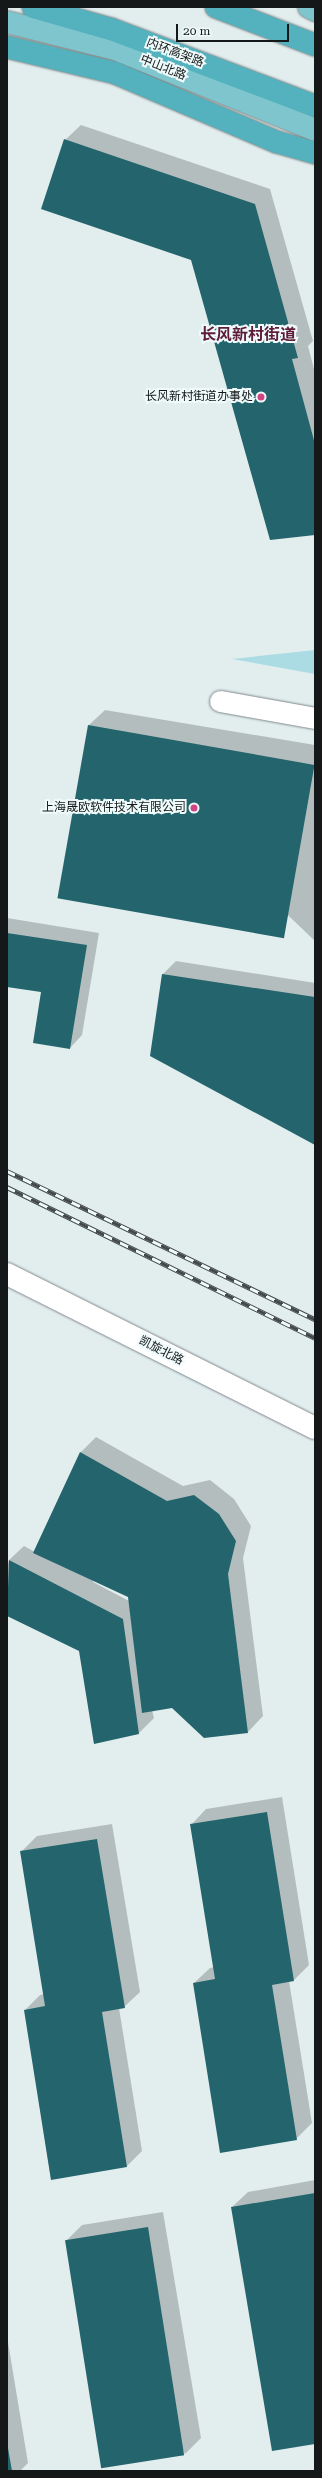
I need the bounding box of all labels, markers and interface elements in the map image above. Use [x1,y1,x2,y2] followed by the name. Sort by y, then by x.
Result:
[178,16,291,42] scale bar
[183,24,210,38] text: 20 m
[144,36,206,70] street label: 内环高架路
[138,52,188,84] street label: 中山北路
[200,325,296,345] district label: 长风新村街道
[145,390,253,404] place label: 长风新村街道办事处
[256,392,266,402] marker: 长风新村街道办事处
[42,801,186,815] place label: 上海晟欧软件技术有限公司
[189,803,199,813] marker: 上海晟欧软件技术有限公司
[136,1334,186,1368] street label: 凯旋北路

